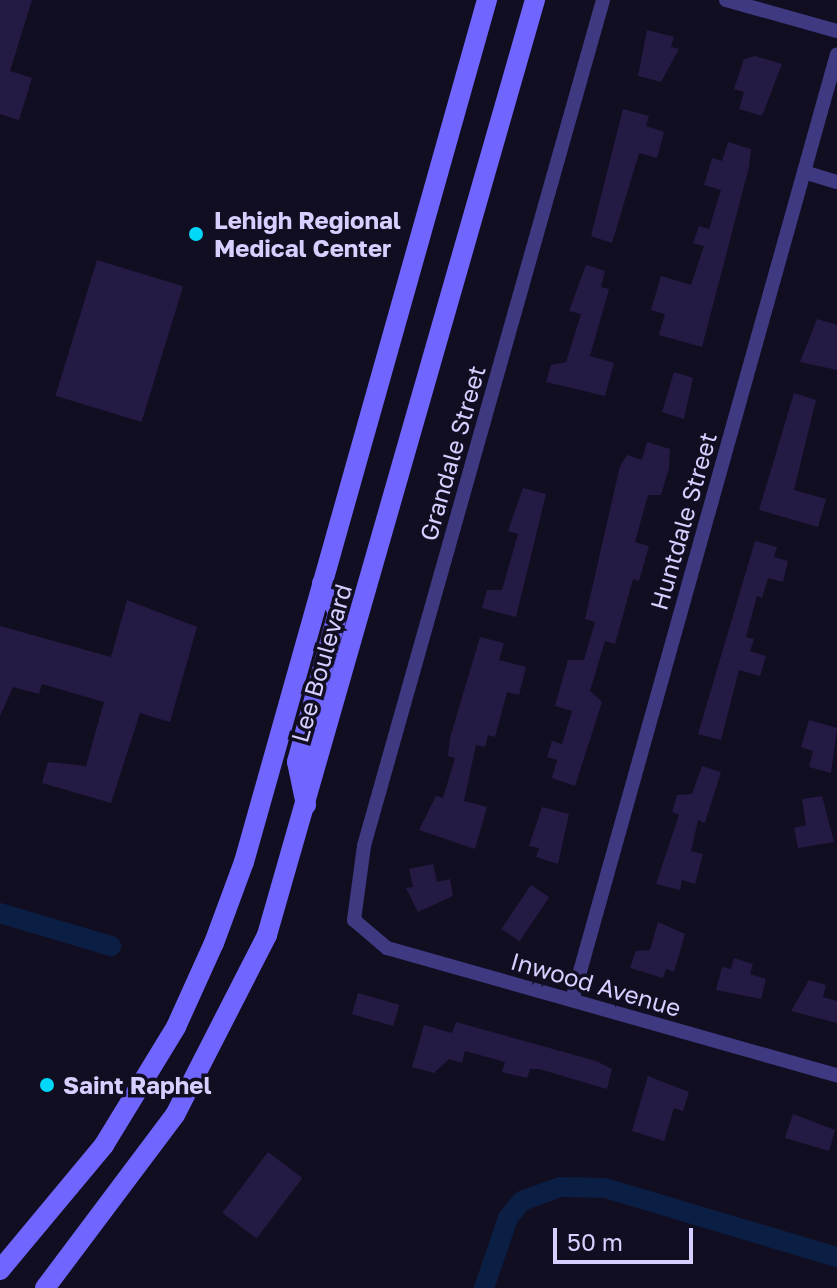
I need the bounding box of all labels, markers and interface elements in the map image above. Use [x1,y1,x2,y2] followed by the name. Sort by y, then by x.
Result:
[214,206,401,262] place label: Lehigh Regional Medical Center
[185,223,207,245] marker: Lehigh Regional Medical Center
[413,362,491,544] street label: Grandale Street
[644,429,722,613] street label: Huntdale Street
[285,581,357,745] street label: Lee Boulevard
[508,946,684,1022] street label: Inwood Avenue
[63,1071,211,1099] place label: Saint Raphel
[38,1076,56,1094] marker: Saint Raphel
[557,1212,697,1262] scale bar
[567,1227,623,1256] text: 50 m

